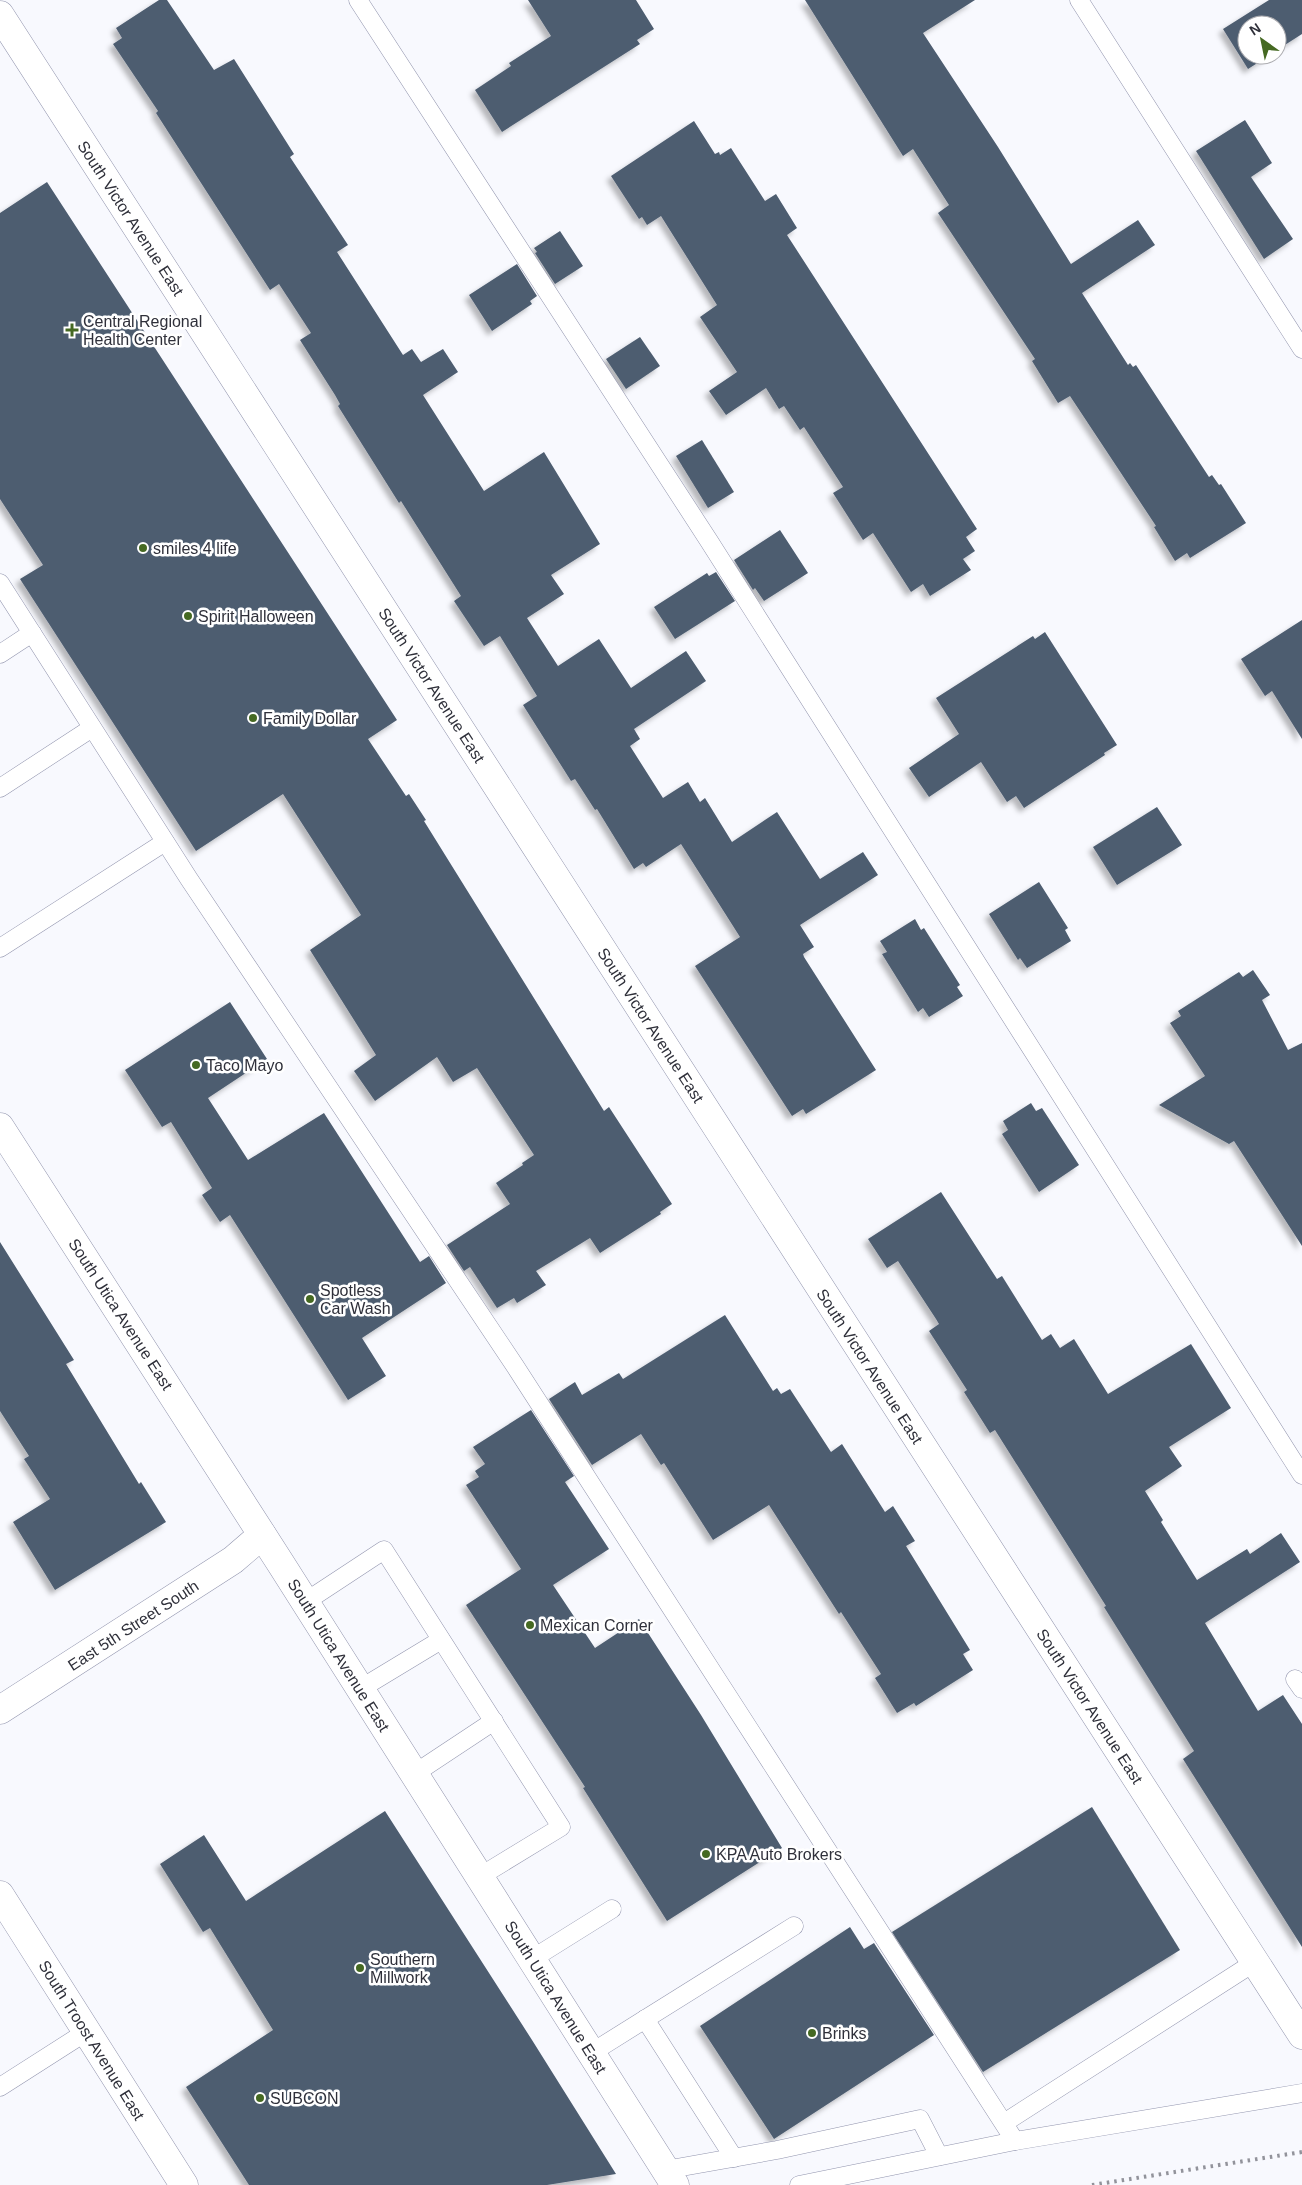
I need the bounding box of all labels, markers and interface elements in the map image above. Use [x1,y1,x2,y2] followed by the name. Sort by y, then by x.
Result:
[1237,15,1287,65] north arrow
[1246,20,1264,39] text: N
[74,138,187,299] street label: South Victor Avenue East
[83,313,202,348] place label: Central Regional Health Center
[65,323,79,337] marker: Central Regional Health Center
[153,540,237,557] place label: smiles 4 life
[137,542,149,554] marker: smiles 4 life
[375,605,488,766] street label: South Victor Avenue East
[198,608,314,625] place label: Spirit Halloween
[182,610,194,622] marker: Spirit Halloween
[263,710,357,727] place label: Family Dollar
[247,712,259,724] marker: Family Dollar
[594,945,707,1106] street label: South Victor Avenue East
[206,1057,283,1074] place label: Taco Mayo
[190,1059,202,1071] marker: Taco Mayo
[65,1236,176,1393] street label: South Utica Avenue East
[320,1282,391,1317] place label: Spotless Car Wash
[813,1286,926,1447] street label: South Victor Avenue East
[304,1293,316,1305] marker: Spotless Car Wash
[285,1576,393,1735] street label: South Utica Avenue East
[65,1577,202,1674] street label: East 5th Street South
[540,1617,654,1634] place label: Mexican Corner
[524,1619,536,1631] marker: Mexican Corner
[1033,1626,1146,1787] street label: South Victor Avenue East
[716,1846,842,1863] place label: KPA Auto Brokers
[700,1848,712,1860] marker: KPA Auto Brokers
[502,1918,610,2077] street label: South Utica Avenue East
[370,1951,435,1986] place label: Southern Millwork
[35,1957,148,2124] street label: South Troost Avenue East
[354,1962,366,1974] marker: Southern Millwork
[822,2025,866,2042] place label: Brinks
[806,2027,818,2039] marker: Brinks
[270,2090,338,2107] place label: SUBCON
[254,2092,266,2104] marker: SUBCON

